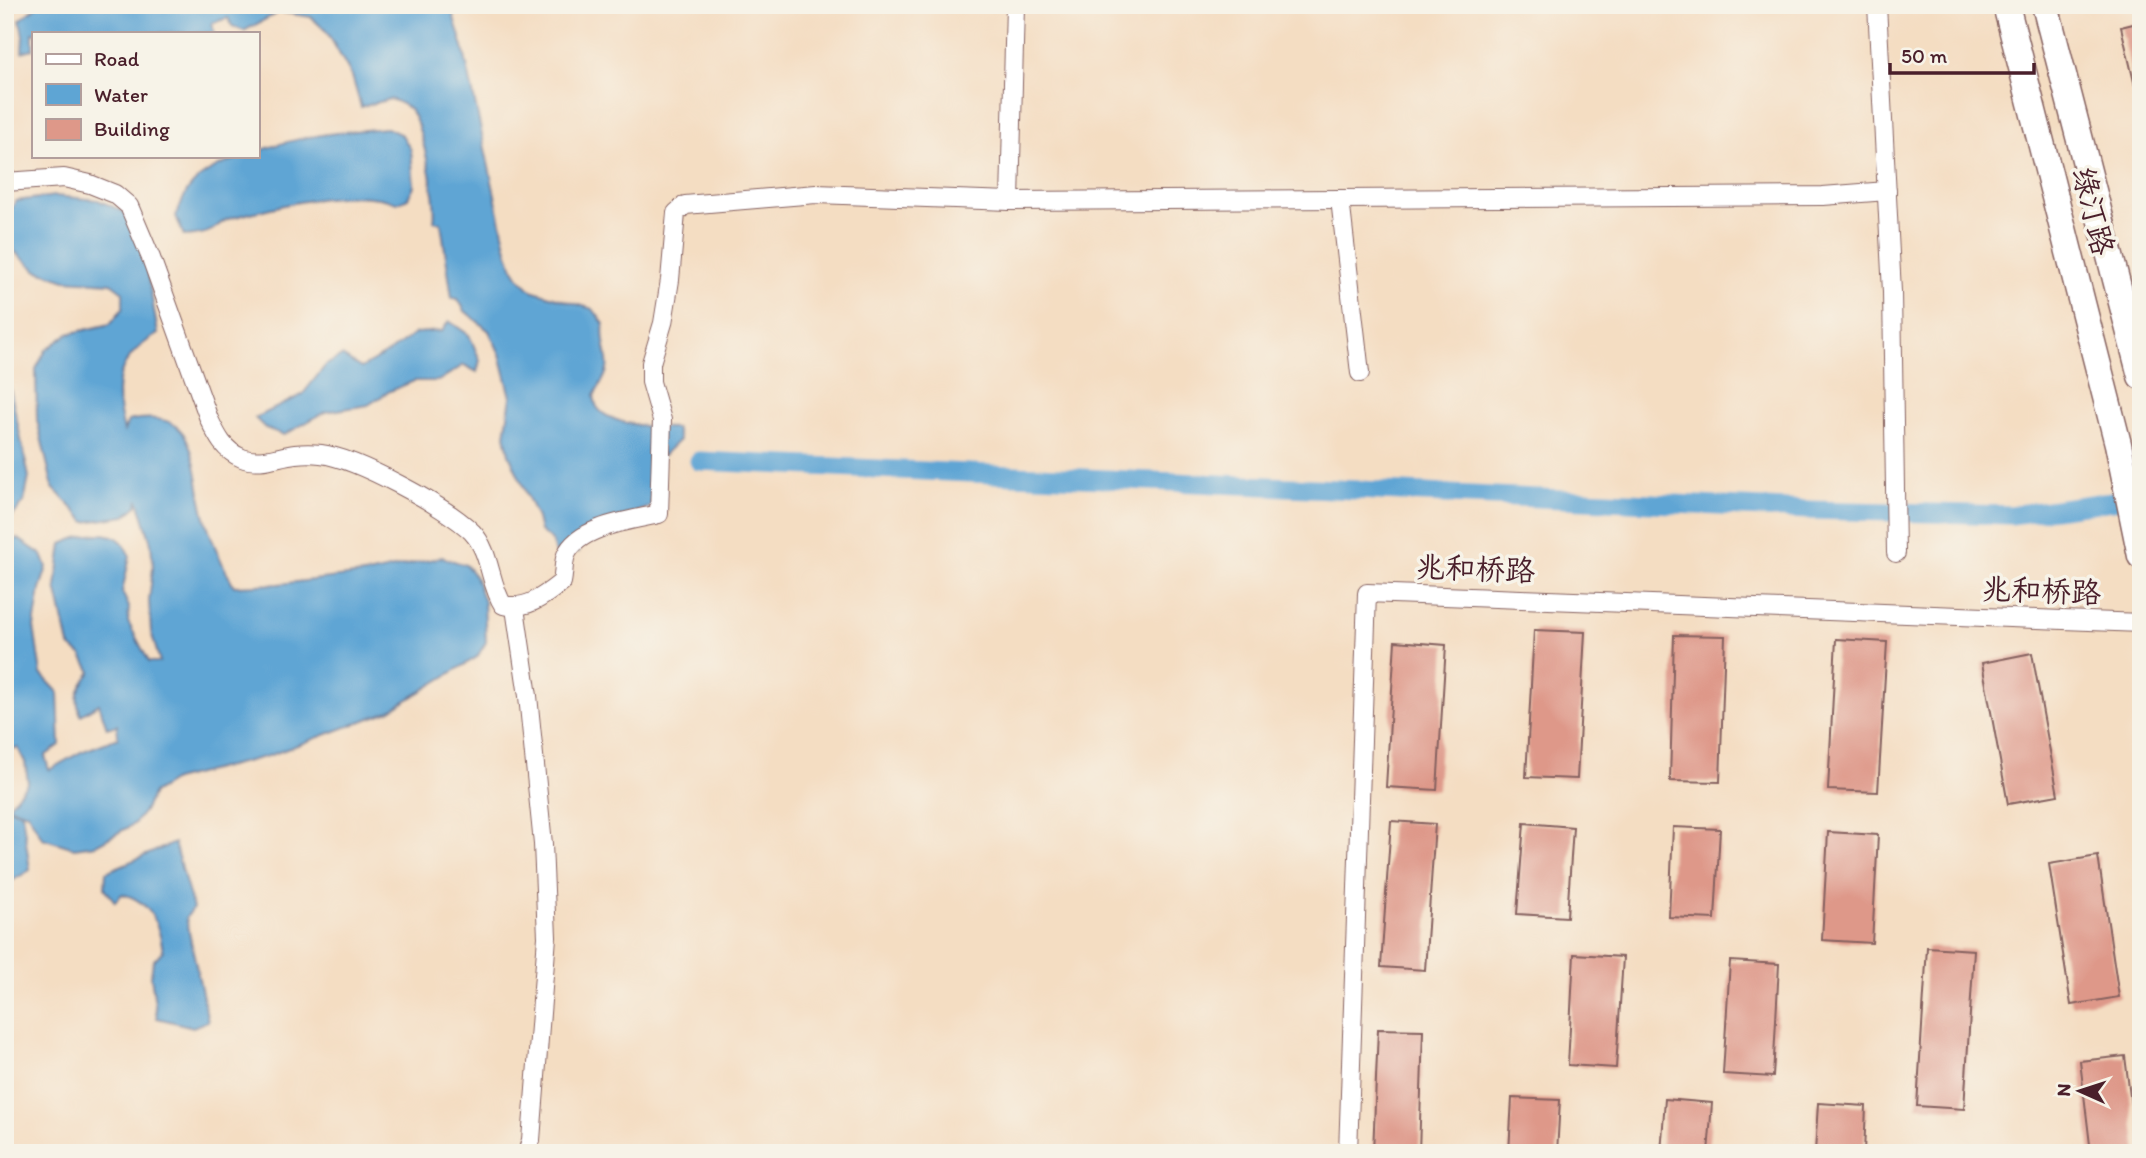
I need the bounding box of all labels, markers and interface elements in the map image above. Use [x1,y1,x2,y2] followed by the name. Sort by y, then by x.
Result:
[32,32,259,158] legend
[1890,32,2034,76] scale bar
[1901,43,1948,68] text: 50 m
[94,46,140,71] text: Road
[94,82,148,107] text: Water
[94,116,170,141] text: Building
[2065,163,2122,259] street label: 绿汀路
[1414,548,1536,589] street label: 兆和桥路
[1980,570,2102,611] street label: 兆和桥路
[2044,1056,2114,1126] north arrow
[2052,1083,2075,1097] text: N

